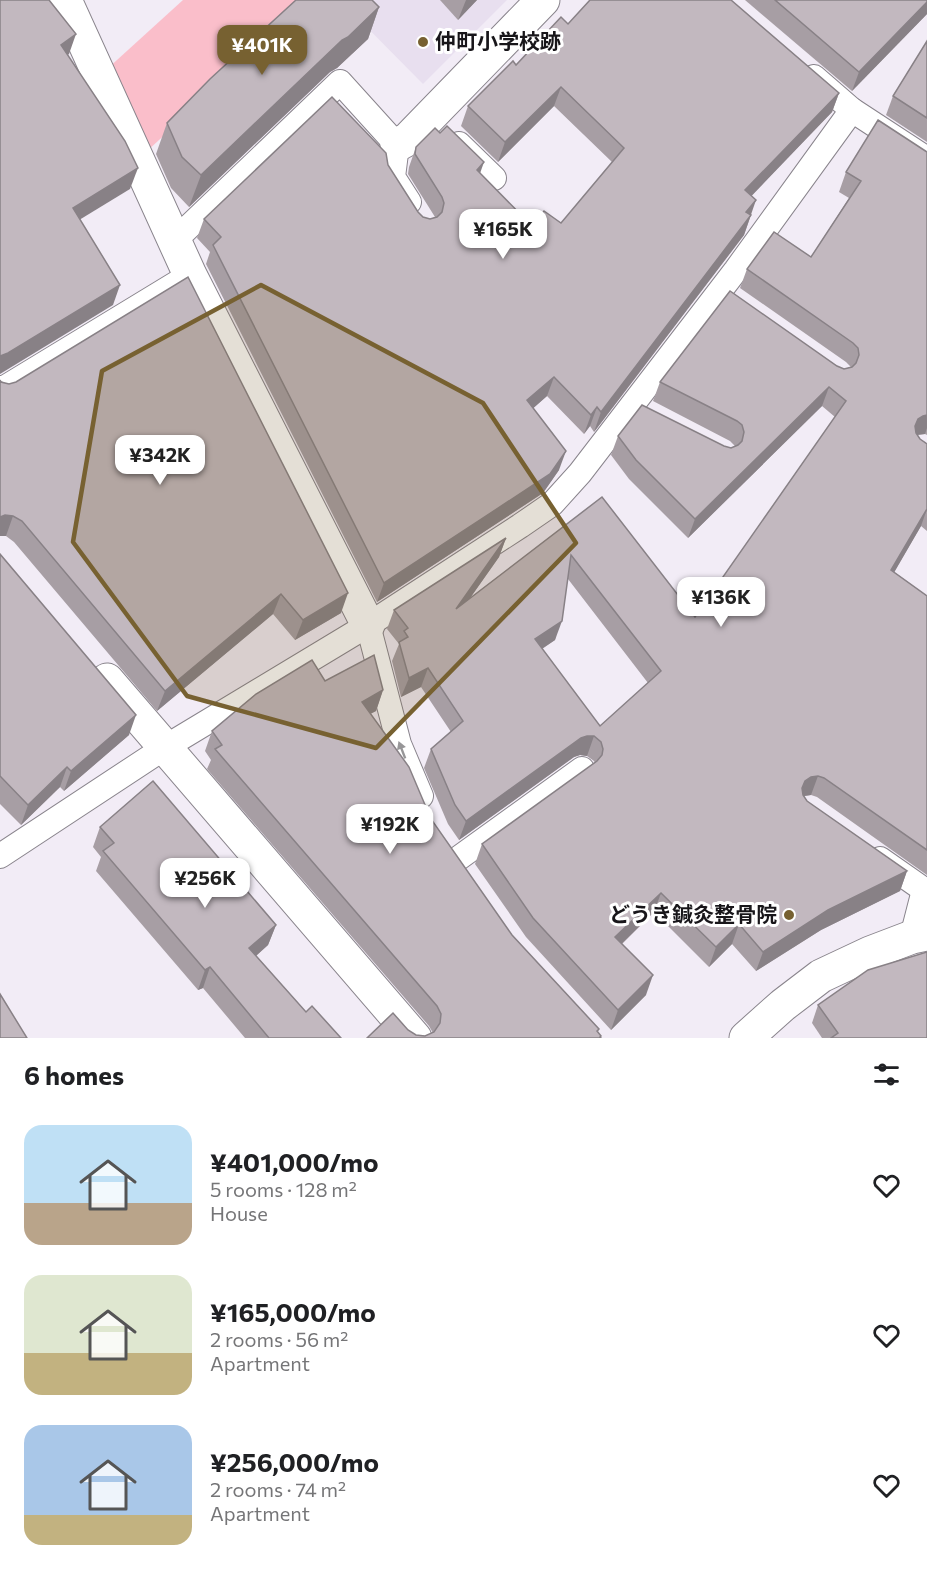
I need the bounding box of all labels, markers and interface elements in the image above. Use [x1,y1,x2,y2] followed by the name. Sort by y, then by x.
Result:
[220,25,304,76] pin: ¥401K
[435,28,561,53] place label: 仲町小学校跡
[231,32,293,56] text: ¥401K
[416,35,430,49] marker: 仲町小学校跡
[461,209,545,260] pin: ¥165K
[473,216,533,240] text: ¥165K
[118,435,202,486] pin: ¥342K
[129,442,191,466] text: ¥342K
[679,577,763,628] pin: ¥136K
[691,584,751,608] text: ¥136K
[396,741,406,759] one-way arrow
[348,804,432,855] pin: ¥192K
[360,811,420,835] text: ¥192K
[163,858,247,909] pin: ¥256K
[174,865,236,889] text: ¥256K
[609,901,777,926] place label: どうき鍼灸整骨院
[782,908,796,922] marker: どうき鍼灸整骨院
[870,1058,903,1091] icon: filters
[24,1059,124,1090] text: 6 homes
[210,1146,379,1177] text: ¥401,000/mo
[72,1149,144,1221] icon: home
[870,1169,903,1202] icon: heart
[210,1177,357,1201] text: 5 rooms · 128 m²
[210,1201,268,1225] text: House
[210,1296,376,1327] text: ¥165,000/mo
[72,1299,144,1371] icon: home
[870,1319,903,1352] icon: heart
[210,1327,348,1351] text: 2 rooms · 56 m²
[210,1351,310,1375] text: Apartment
[210,1446,379,1477] text: ¥256,000/mo
[72,1449,144,1521] icon: home
[870,1469,903,1502] icon: heart
[210,1477,346,1501] text: 2 rooms · 74 m²
[210,1501,310,1525] text: Apartment

